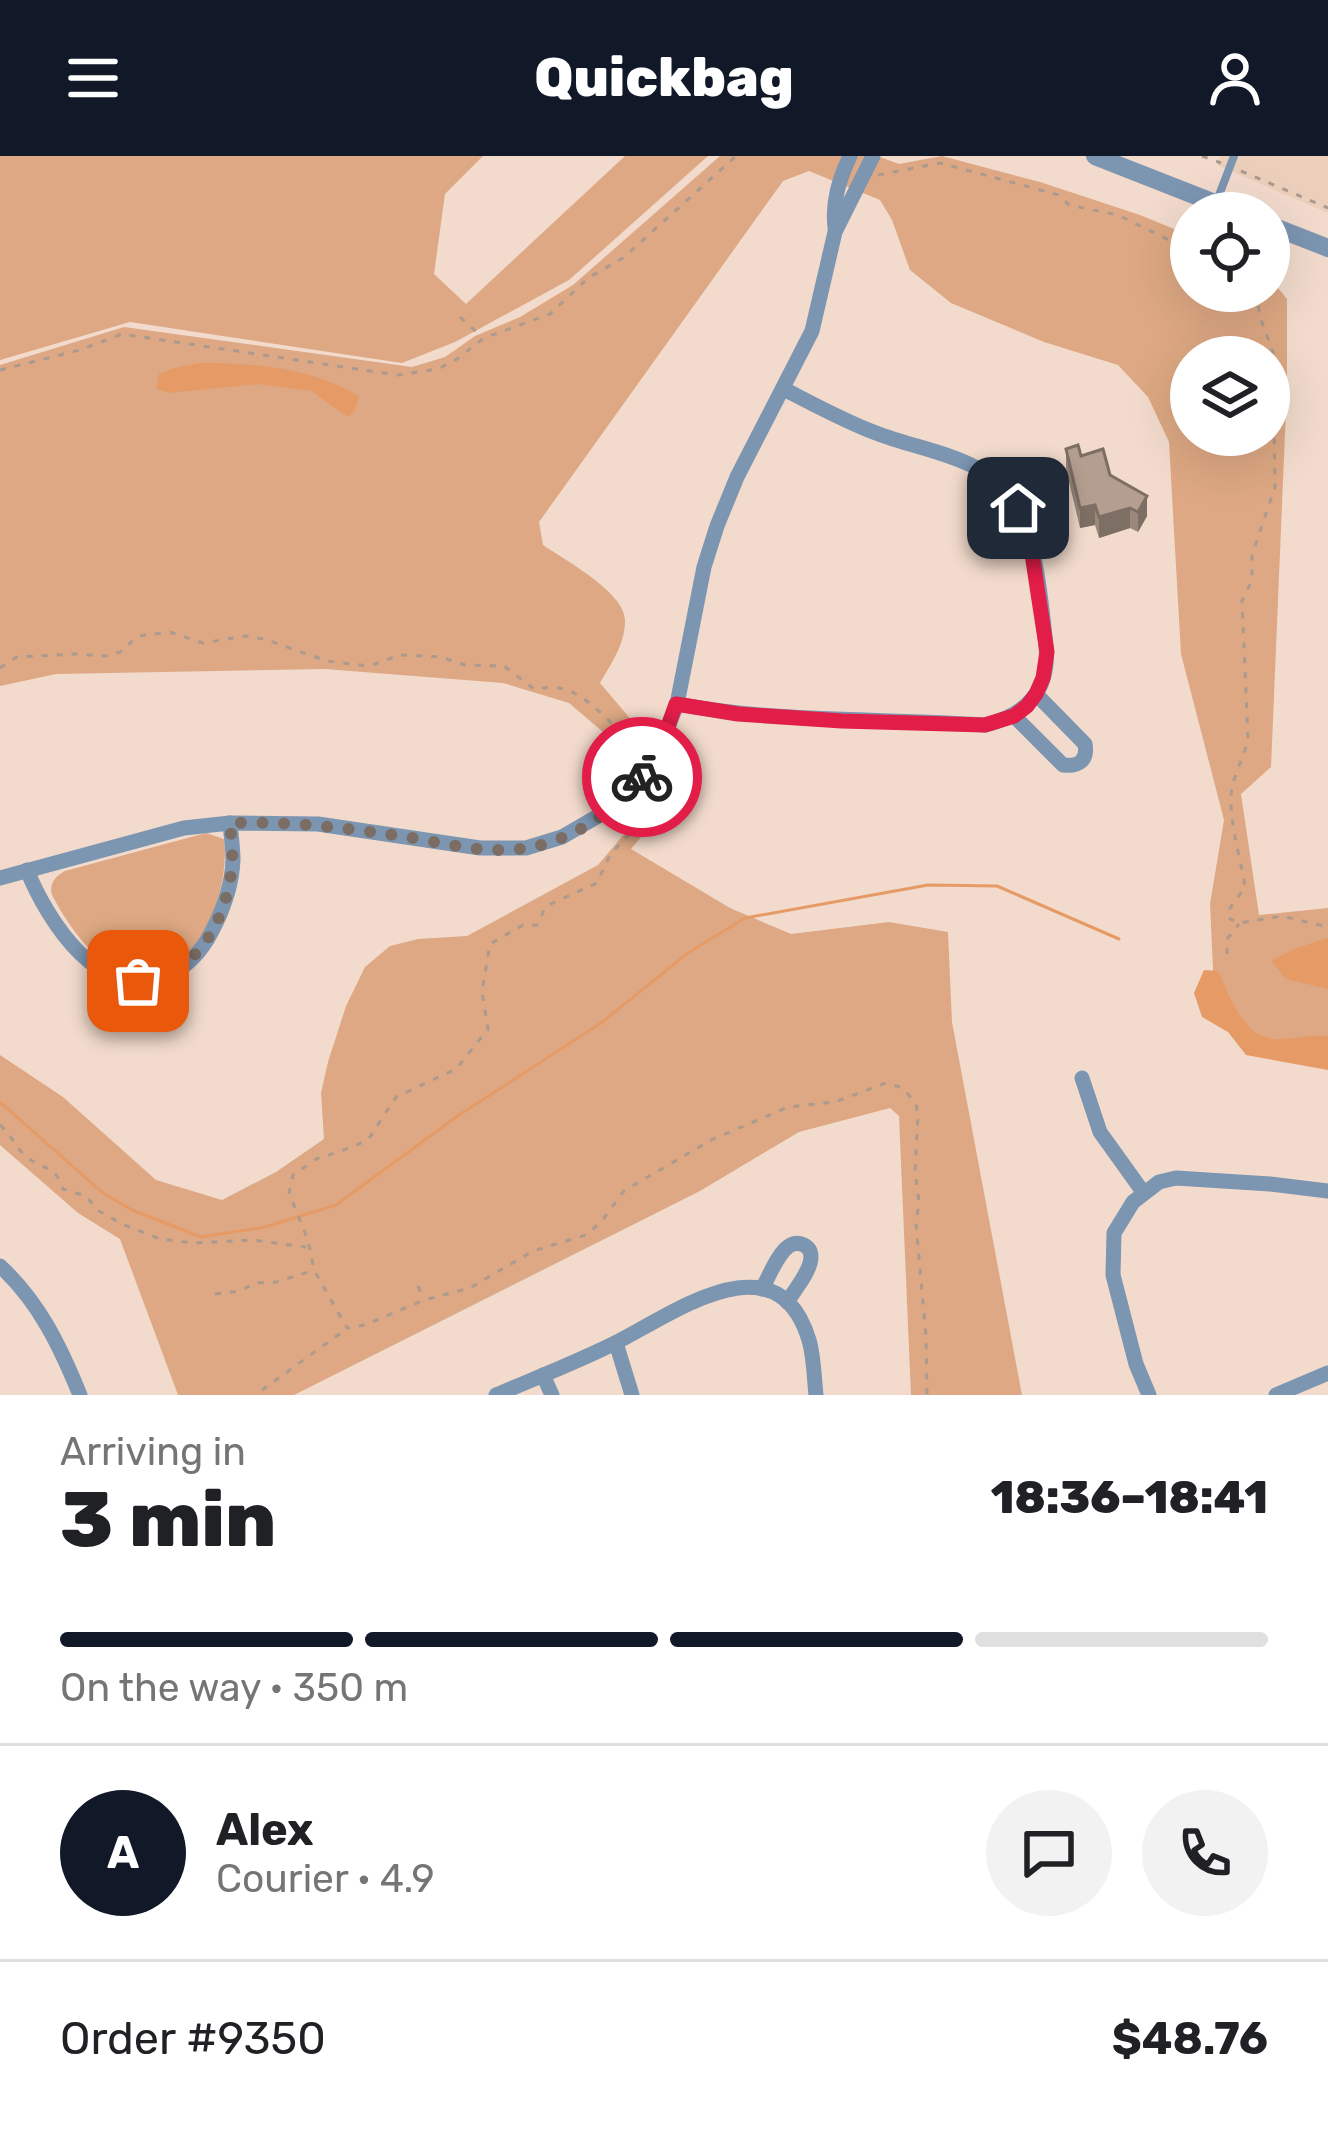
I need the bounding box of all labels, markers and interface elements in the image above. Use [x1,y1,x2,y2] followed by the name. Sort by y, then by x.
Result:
[60,45,126,111] icon: menu
[1202,45,1268,111] icon: person
[534,46,794,110] text: Quickbag
[1170,192,1290,456] map controls
[1170,192,1290,312] button: locate
[1170,336,1290,456] button: layers
[967,457,1069,559] pin
[985,475,1051,541] icon: home
[582,717,702,837] courier
[609,744,675,810] icon: bike
[87,930,189,1032] pin
[105,948,171,1014] icon: bag
[60,1429,246,1475] text: Arriving in
[991,1471,1268,1524] text: 18:36–18:41
[60,1473,276,1566] text: 3 min
[60,1665,408,1711] text: On the way · 350 m
[986,1790,1112,1916] button: chat
[1142,1790,1268,1916] button: phone
[216,1803,314,1856] text: Alex
[107,1826,139,1879] text: A
[216,1856,435,1902] text: Courier · 4.9
[60,2012,326,2065] text: Order #9350
[1112,2012,1268,2065] text: $48.76

